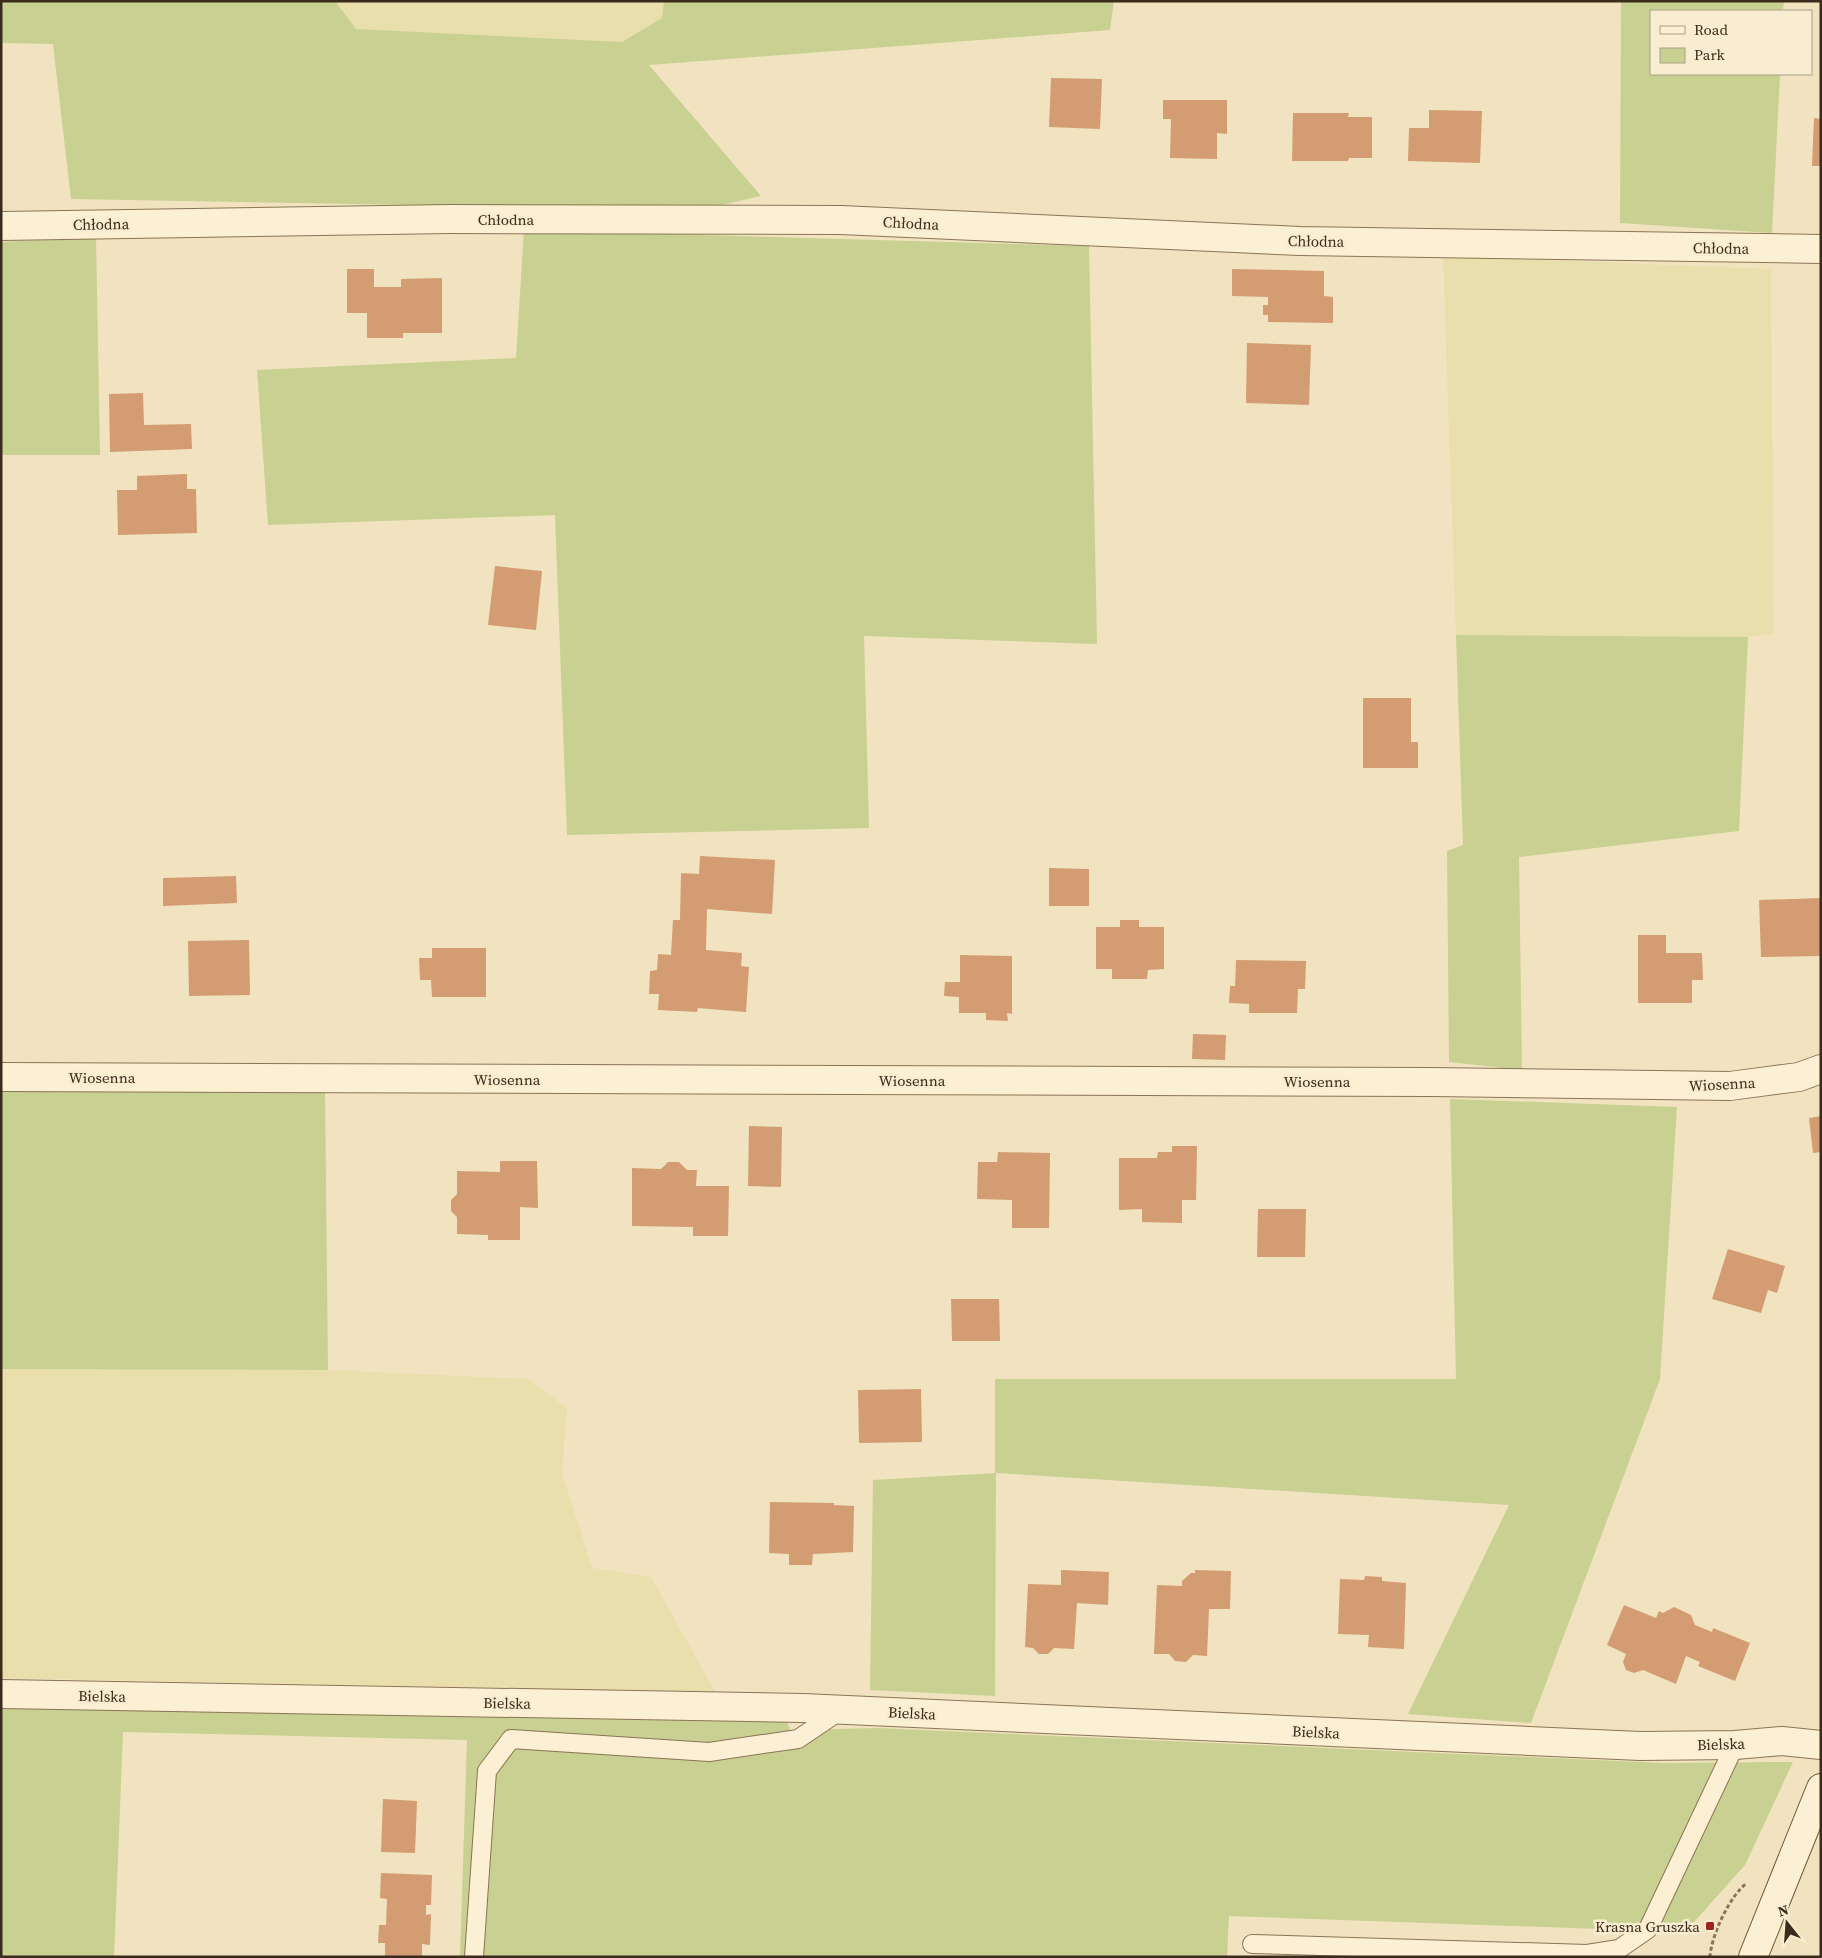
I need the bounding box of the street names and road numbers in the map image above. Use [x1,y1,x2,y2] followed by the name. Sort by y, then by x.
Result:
[478,209,535,230] street label: Chłodna
[882,211,940,235] street label: Chłodna
[73,213,130,235] street label: Chłodna
[1288,230,1345,252] street label: Chłodna
[1693,237,1750,259] street label: Chłodna
[69,1067,136,1088] street label: Wiosenna
[474,1069,541,1090] street label: Wiosenna
[879,1070,946,1091] street label: Wiosenna
[1284,1071,1351,1092] street label: Wiosenna
[1688,1072,1756,1096] street label: Wiosenna
[78,1685,127,1707] street label: Bielska
[483,1692,532,1714] street label: Bielska
[887,1701,937,1725] street label: Bielska
[1291,1720,1341,1744] street label: Bielska
[1697,1733,1746,1755] street label: Bielska

